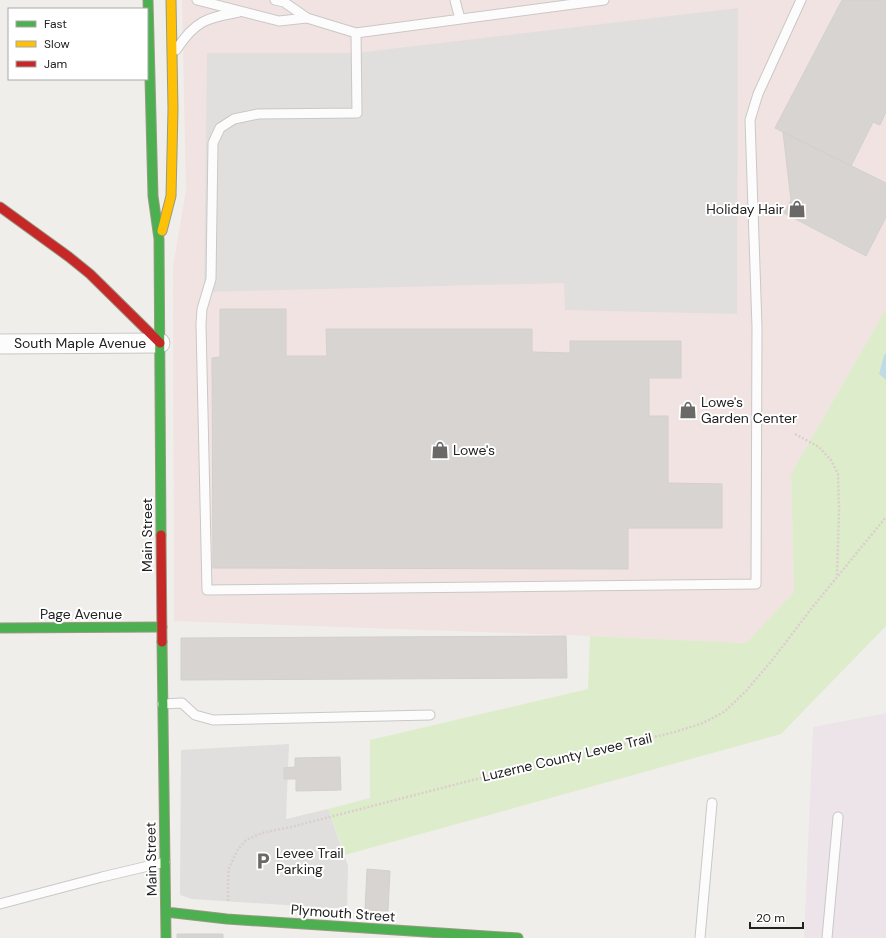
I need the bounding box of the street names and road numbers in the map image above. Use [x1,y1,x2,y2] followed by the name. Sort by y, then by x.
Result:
[14,334,146,352] street label: South Maple Avenue
[138,498,156,572] street label: Main Street
[40,605,122,623] street label: Page Avenue
[480,729,654,785] street label: Luzerne County Levee Trail
[141,822,161,896] street label: Main Street
[290,900,396,926] street label: Plymouth Street

